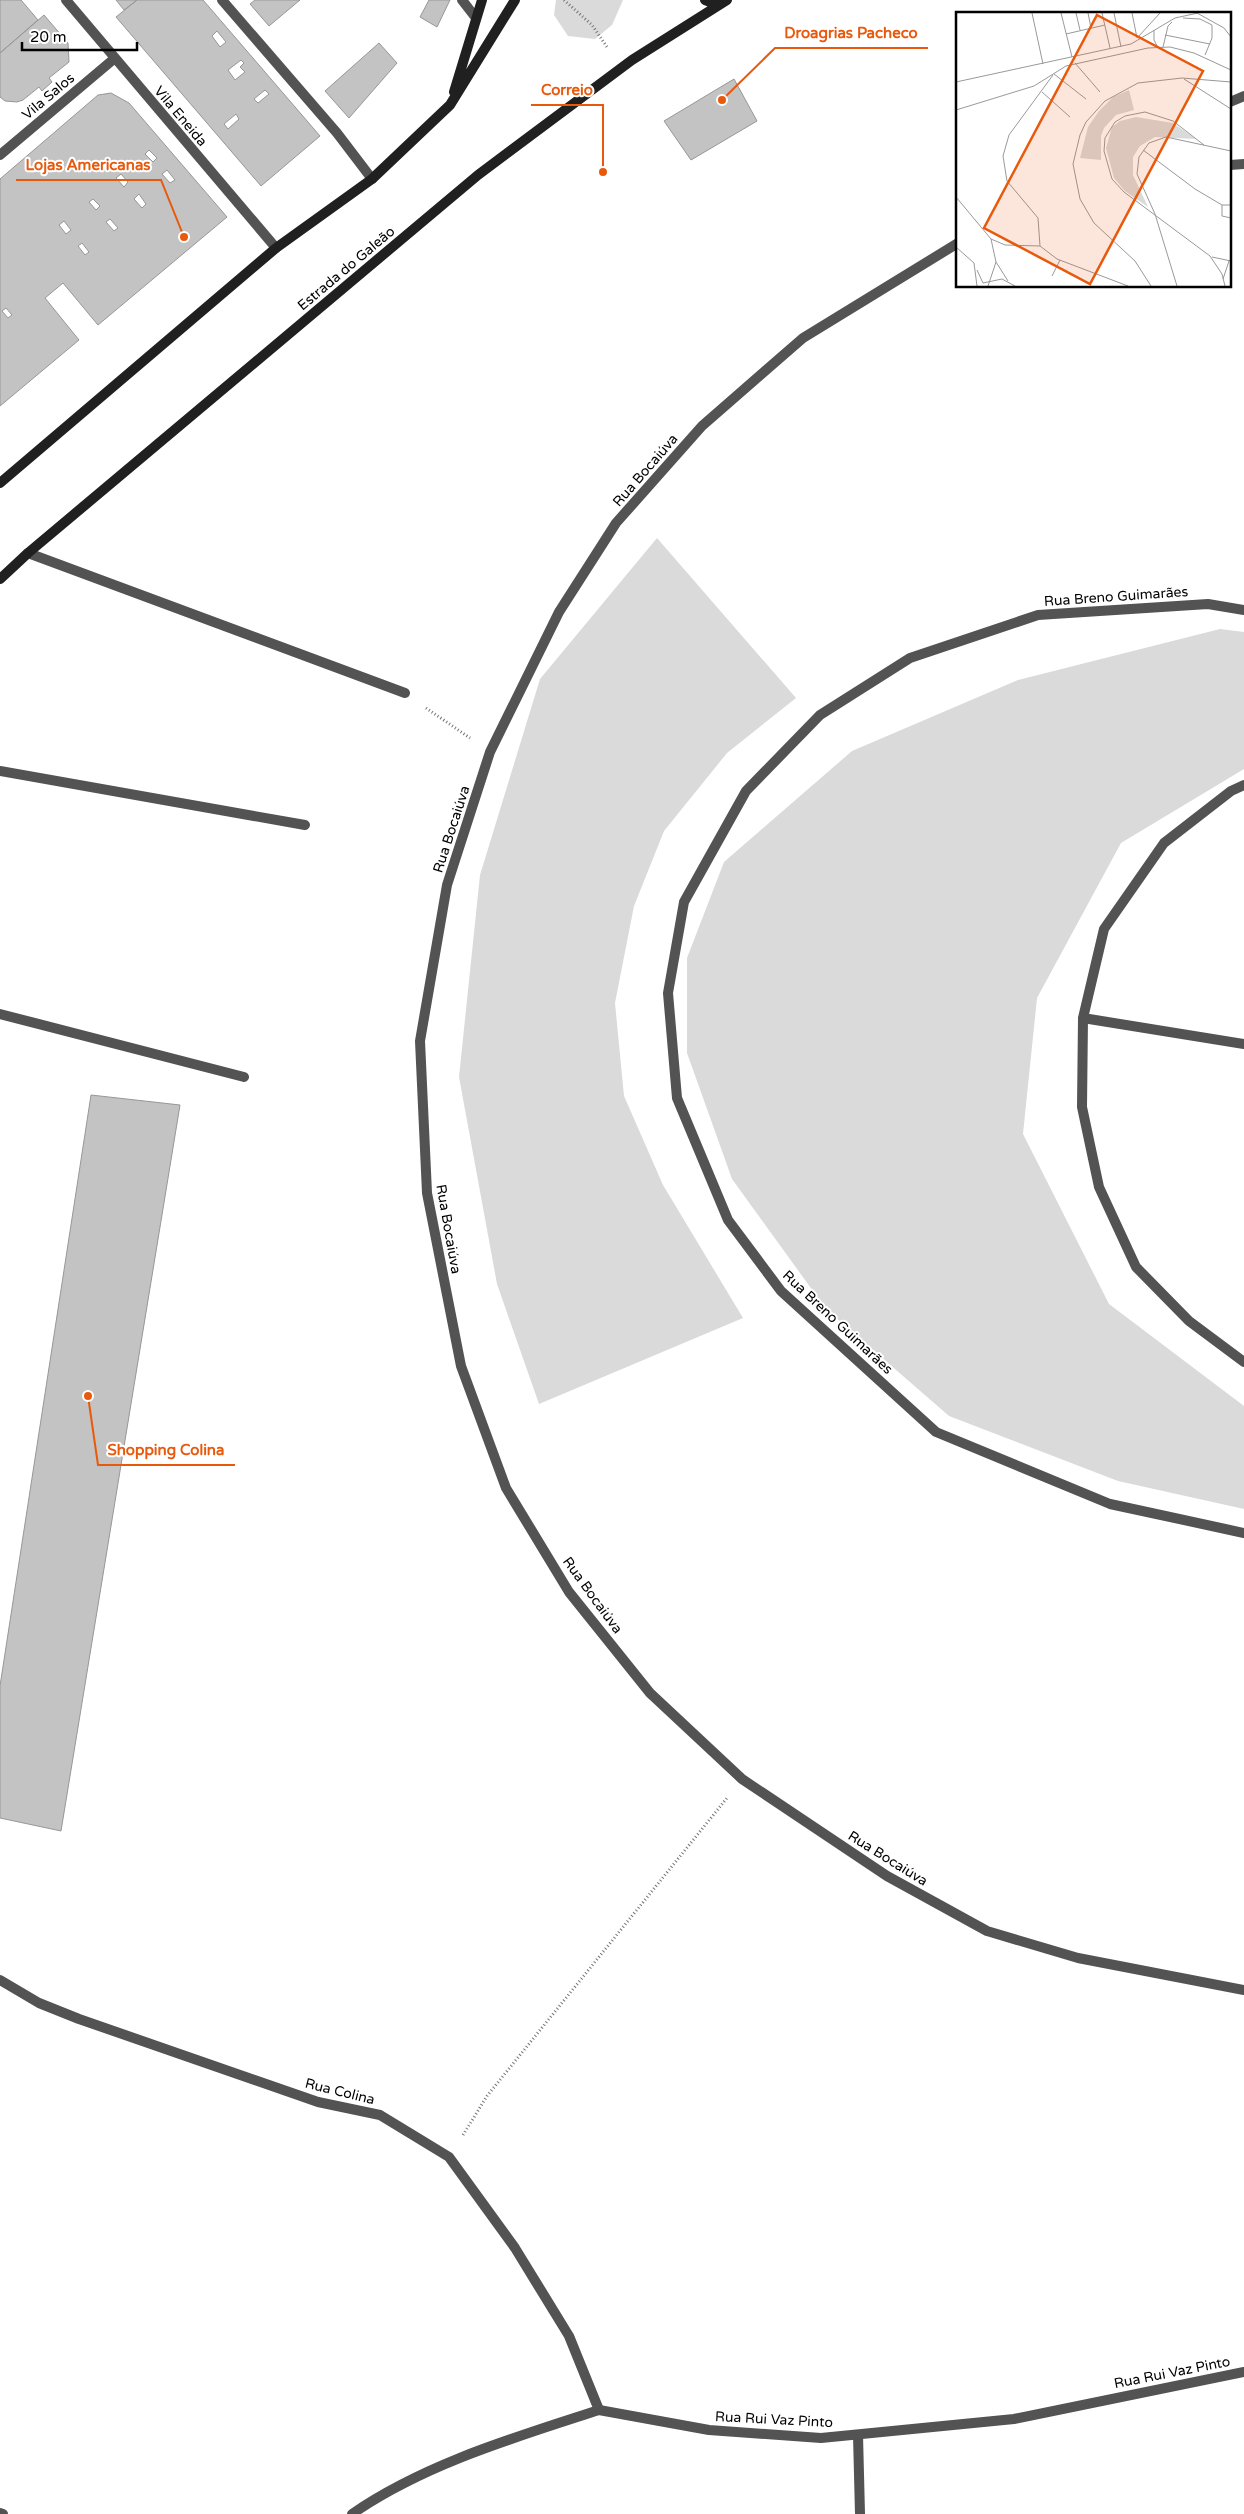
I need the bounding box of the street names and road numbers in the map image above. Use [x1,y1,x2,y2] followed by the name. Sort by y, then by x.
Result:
[19,69,78,123] street label: Vila Salos
[150,83,211,150] street label: Vila Eneida
[294,223,398,314] street label: Estrada do Galeão
[609,431,682,510] street label: Rua Bocaiúva
[1043,583,1189,610] street label: Rua Breno Guimarães
[429,783,474,875] street label: Rua Bocaiúva
[432,1183,465,1275] street label: Rua Bocaiúva
[779,1267,897,1378] street label: Rua Breno Guimarães
[559,1554,626,1637] street label: Rua Bocaiúva
[845,1827,931,1890] street label: Rua Bocaiúva
[303,2075,377,2108] street label: Rua Colina
[1113,2353,1232,2392] street label: Rua Rui Vaz Pinto
[715,2408,833,2431] street label: Rua Rui Vaz Pinto

